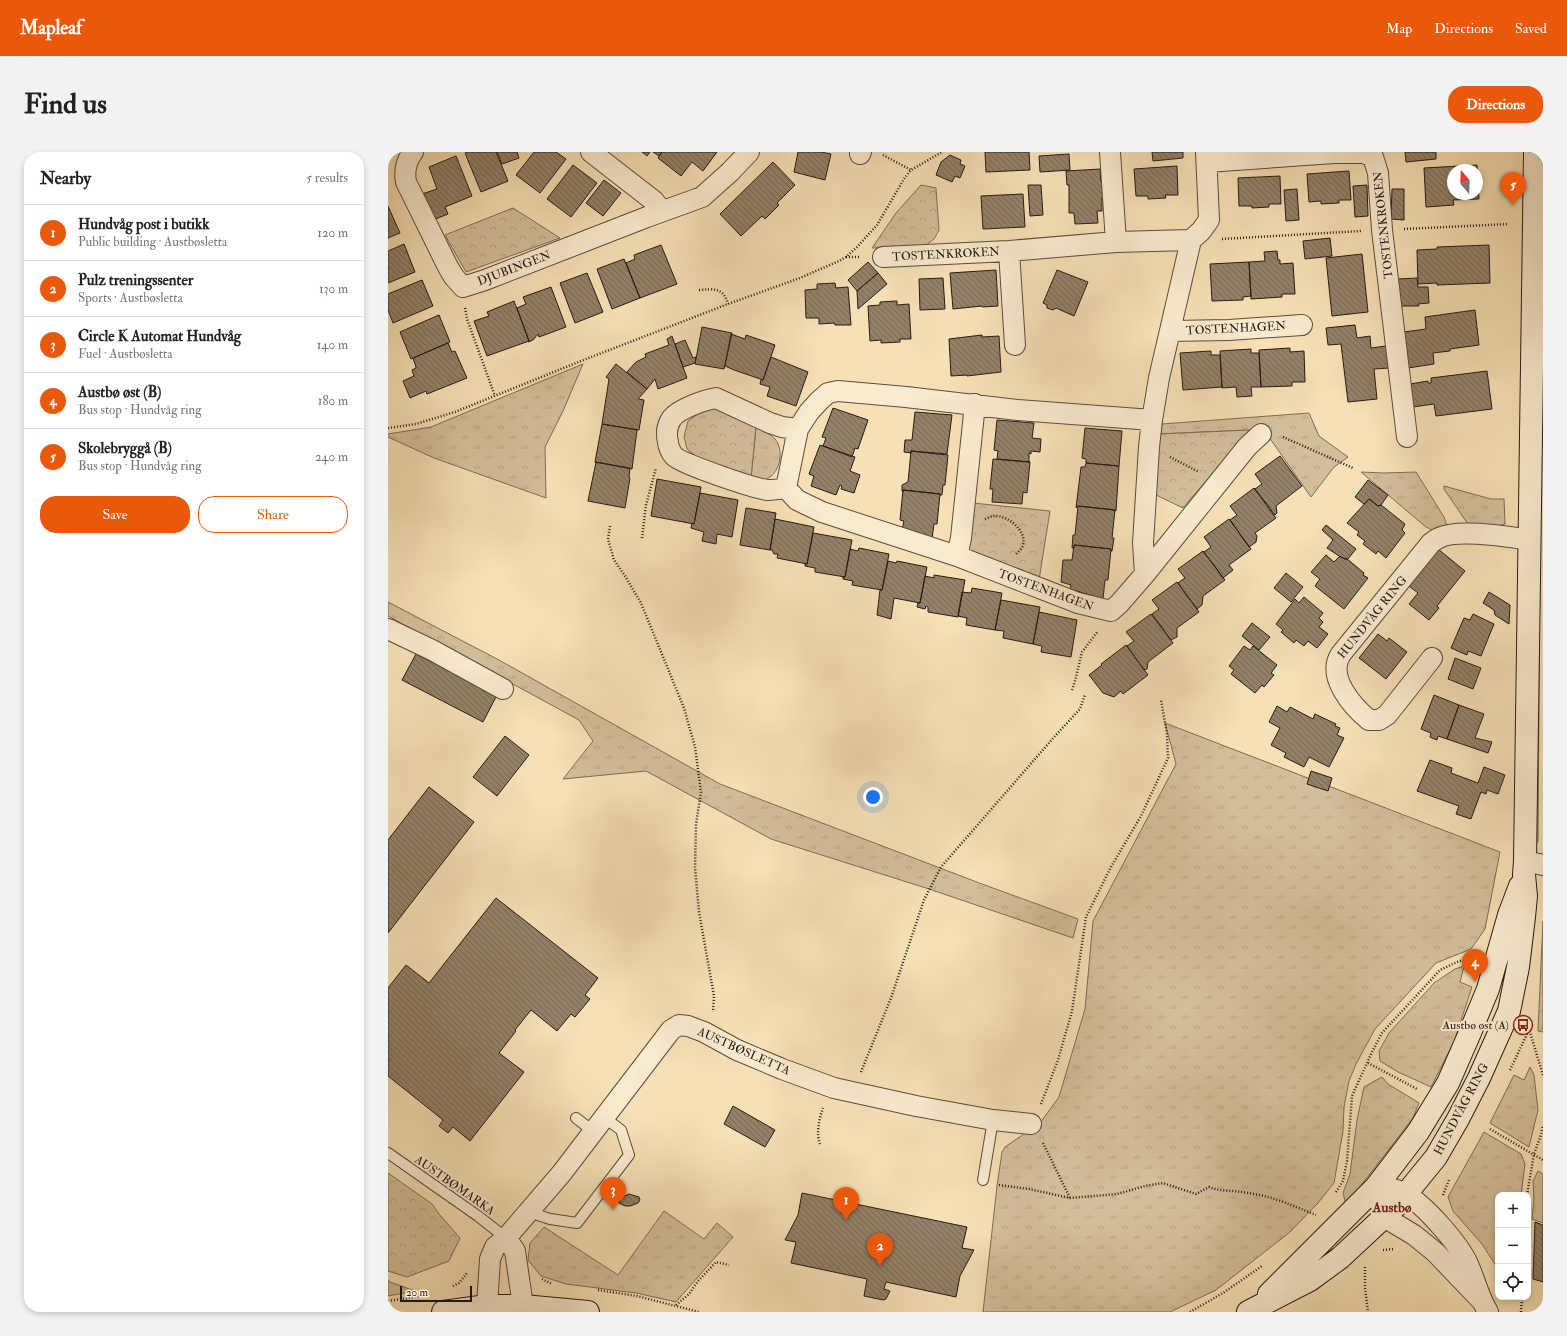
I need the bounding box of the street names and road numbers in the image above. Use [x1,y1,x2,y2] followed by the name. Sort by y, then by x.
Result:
[1370,170,1397,279] street label: TOSTENKROKEN
[892,244,1001,265] street label: TOSTENKROKEN
[475,248,553,289] street label: DJUBINGEN
[1185,318,1287,339] street label: TOSTENHAGEN
[996,566,1096,615] street label: TOSTENHAGEN
[1334,573,1410,662] street label: HUNDVÅG RING
[694,1024,793,1079] street label: AUSTBØSLETTA
[1431,1061,1492,1158] street label: HUNDVÅG RING
[411,1152,498,1219] street label: AUSTBØMARKA

